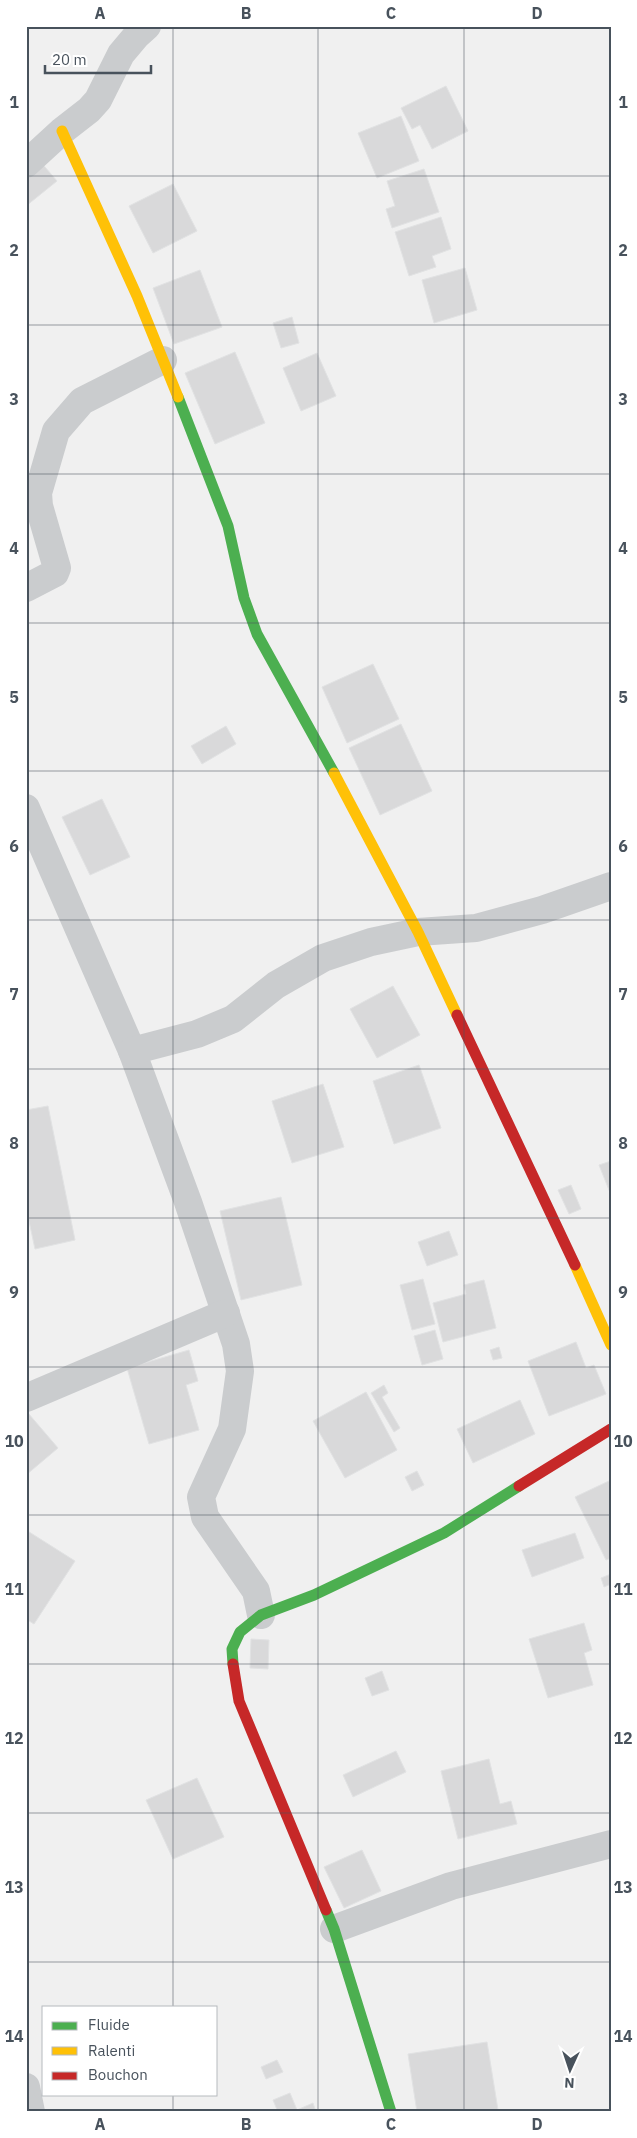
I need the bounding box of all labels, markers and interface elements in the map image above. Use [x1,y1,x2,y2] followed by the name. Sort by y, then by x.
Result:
[95,3,106,23] text: A
[241,3,252,23] text: B
[386,3,396,23] text: C
[531,3,543,23] text: D
[45,42,151,74] scale bar
[52,50,87,69] text: 20 m
[9,92,19,112] text: 1
[618,92,628,112] text: 1
[9,240,19,260] text: 2
[618,240,628,260] text: 2
[9,389,19,409] text: 3
[618,389,628,409] text: 3
[9,538,19,558] text: 4
[618,538,628,558] text: 4
[9,687,19,707] text: 5
[618,687,628,707] text: 5
[9,836,19,856] text: 6
[618,836,628,856] text: 6
[9,984,19,1004] text: 7
[618,984,628,1004] text: 7
[9,1133,19,1153] text: 8
[618,1133,628,1153] text: 8
[9,1282,19,1302] text: 9
[618,1282,628,1302] text: 9
[4,1431,24,1451] text: 10
[613,1431,633,1451] text: 10
[4,1579,24,1599] text: 11
[613,1579,633,1599] text: 11
[4,1728,24,1748] text: 12
[613,1728,633,1748] text: 12
[4,1877,24,1897] text: 13
[613,1877,633,1897] text: 13
[42,2006,218,2096] legend
[88,2015,130,2034] text: Fluide
[4,2026,24,2046] text: 14
[613,2026,633,2046] text: 14
[88,2041,135,2060] text: Ralenti
[544,2046,594,2096] north arrow
[88,2065,148,2084] text: Bouchon
[564,2074,575,2092] text: N
[95,2114,106,2134] text: A
[241,2114,252,2134] text: B
[386,2114,396,2134] text: C
[531,2114,543,2134] text: D

